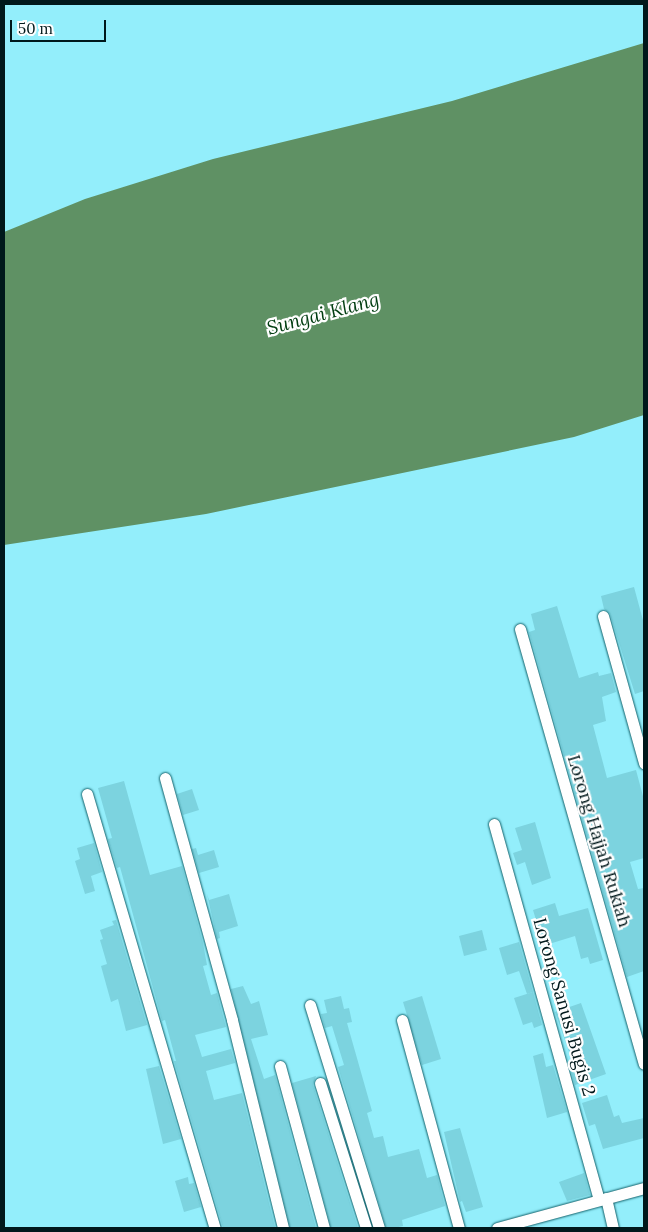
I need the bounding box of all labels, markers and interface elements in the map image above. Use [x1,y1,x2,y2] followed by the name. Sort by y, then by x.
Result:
[12,10,109,42] scale bar
[18,19,53,38] text: 50 m
[264,288,382,340] water label: Sungai Klang
[563,752,635,930] street label: Lorong Hajjah Rukiah
[528,916,600,1098] street label: Lorong Sanusi Bugis 2

